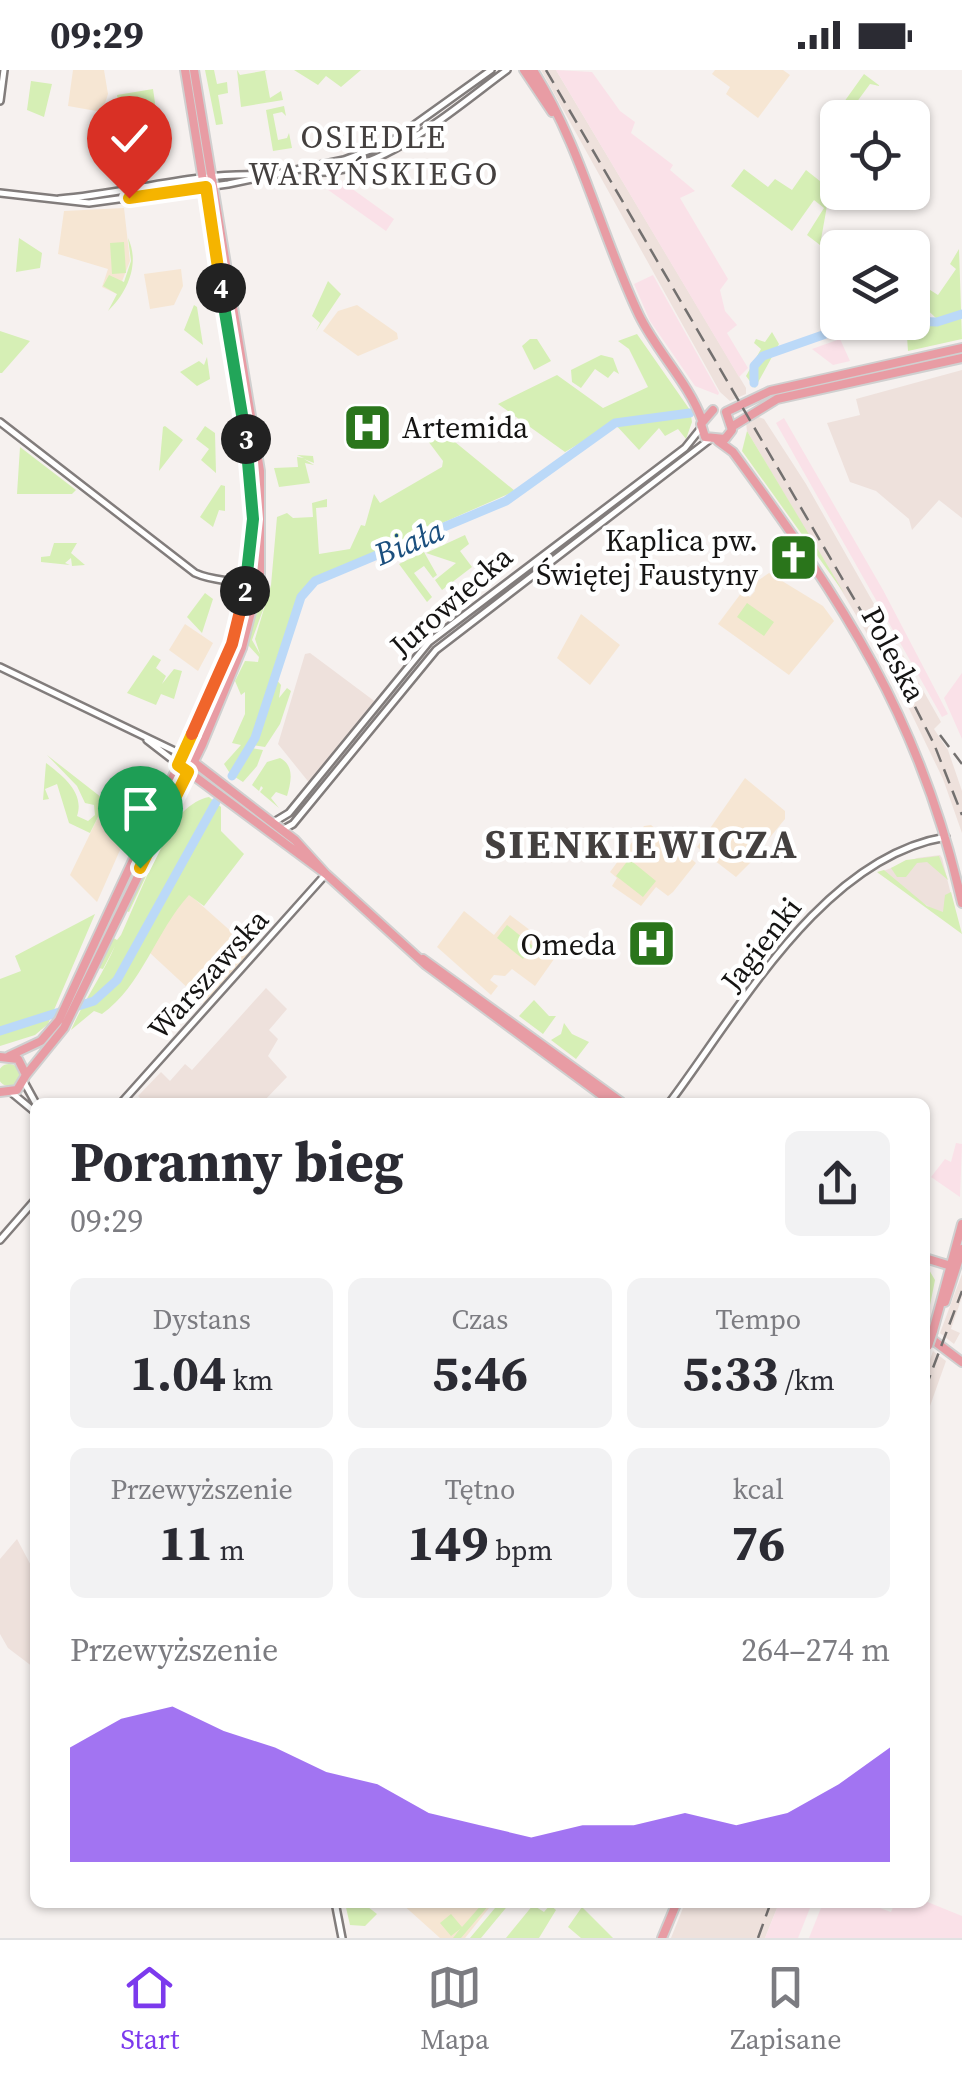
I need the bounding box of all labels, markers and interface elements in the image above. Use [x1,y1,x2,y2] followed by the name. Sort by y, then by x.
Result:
[50,9,144,61] text: 09:29
[87,96,172,199] pin
[820,100,930,340] map controls
[820,100,930,210] button: locate
[102,111,157,166] icon: check
[248,115,500,196] district label: OSIEDLE WARYŃSKIEGO
[820,230,930,340] button: layers
[196,263,246,313] pin: 4
[213,269,229,307] text: 4
[341,401,393,453] hospital icon: Artemida
[402,407,529,448] place label: Artemida
[221,414,271,464] pin: 3
[238,420,254,458] text: 3
[367,508,451,577] water label: Biała
[536,520,759,595] place label: Kaplica pw. Świętej Faustyny
[767,531,819,583] church icon: Kaplica pw. Świętej Faustyny
[380,536,522,666] street label: Jurowiecka
[220,566,270,616] pin: 2
[237,572,253,610] text: 2
[852,599,936,709] street label: Poleska
[98,766,183,869] pin
[113,781,168,836] icon: arrive
[485,817,799,871] district label: SIENKIEWICZA
[711,889,811,1000] street label: Jagienki
[138,899,278,1048] street label: Warszawska
[625,918,677,970] hospital icon: Omeda
[520,924,617,965] place label: Omeda
[70,1124,404,1199] text: Poranny bieg
[785,1131,890,1236] button: share
[70,1199,144,1243] text: 09:29
[152,1300,251,1338] text: Dystans
[452,1300,508,1338] text: Czas
[715,1300,801,1338] text: Tempo
[130,1338,226,1407] text: 1.04
[432,1338,528,1407] text: 5:46
[682,1338,778,1407] text: 5:33
[226,1361,273,1399] text: km
[778,1361,835,1399] text: /km
[110,1470,293,1508] text: Przewyższenie
[445,1470,515,1508] text: Tętno
[733,1470,784,1508] text: kcal
[159,1508,213,1577] text: 11
[407,1508,489,1577] text: 149
[731,1508,785,1577] text: 76
[213,1531,245,1569] text: m
[489,1531,553,1569] text: bpm
[70,1628,278,1672] text: Przewyższenie
[741,1628,890,1672] text: 264–274 m
[120,1960,179,2058] tab: Start
[420,1960,489,2058] tab: Mapa
[730,1960,841,2058] tab: Zapisane

